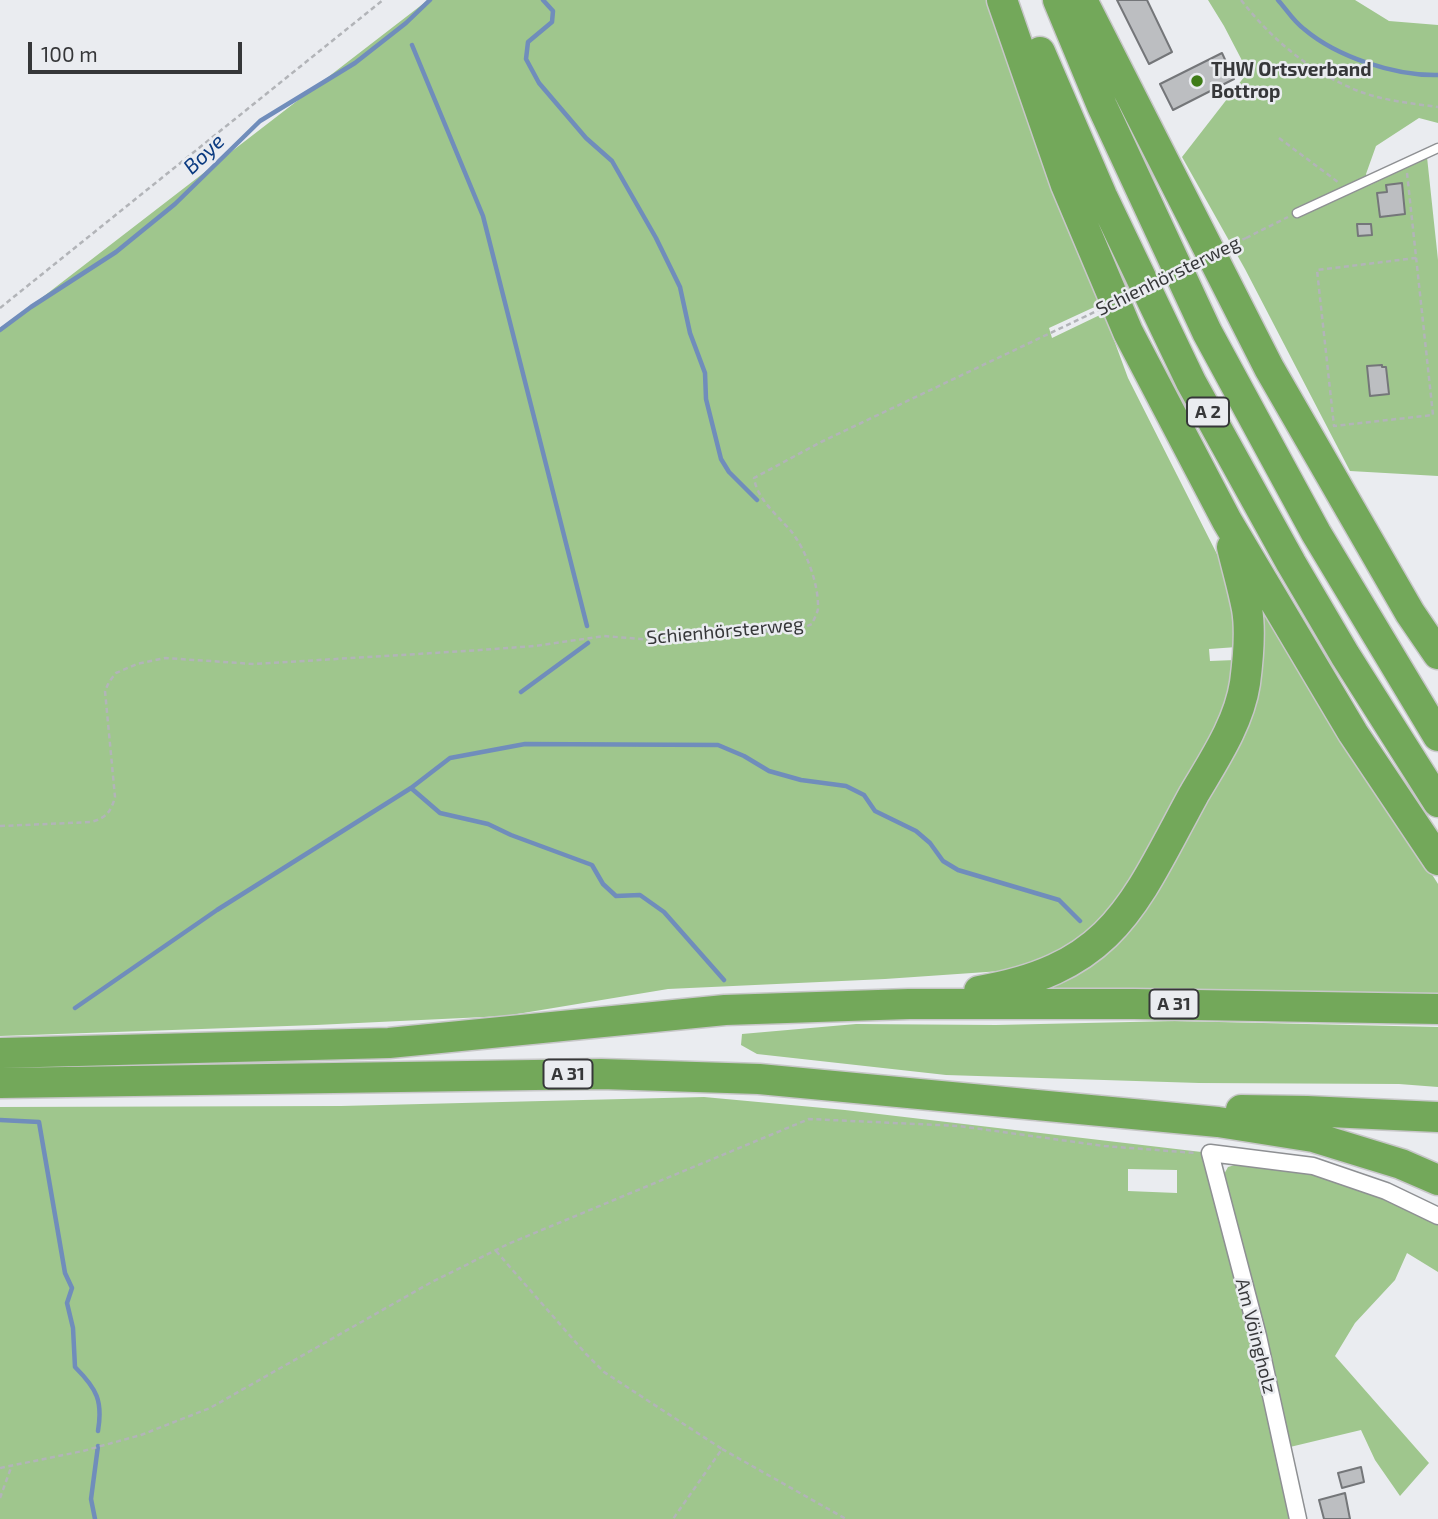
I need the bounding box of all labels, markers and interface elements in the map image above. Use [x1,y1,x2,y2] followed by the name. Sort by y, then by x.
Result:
[32,28,245,72] scale bar
[41,41,98,66] text: 100 m
[1211,59,1371,103] place label: THW Ortsverband Bottrop
[1189,73,1205,89] marker: THW Ortsverband Bottrop
[178,129,230,179] water label: Boye
[1092,231,1244,321] street label: Schienhörsterweg
[1187,398,1229,426] road number: A 2
[646,613,804,649] street label: Schienhörsterweg
[1150,989,1198,1018] road number: A 31
[544,1059,592,1088] road number: A 31
[1231,1276,1281,1396] street label: Am Vöingholz

